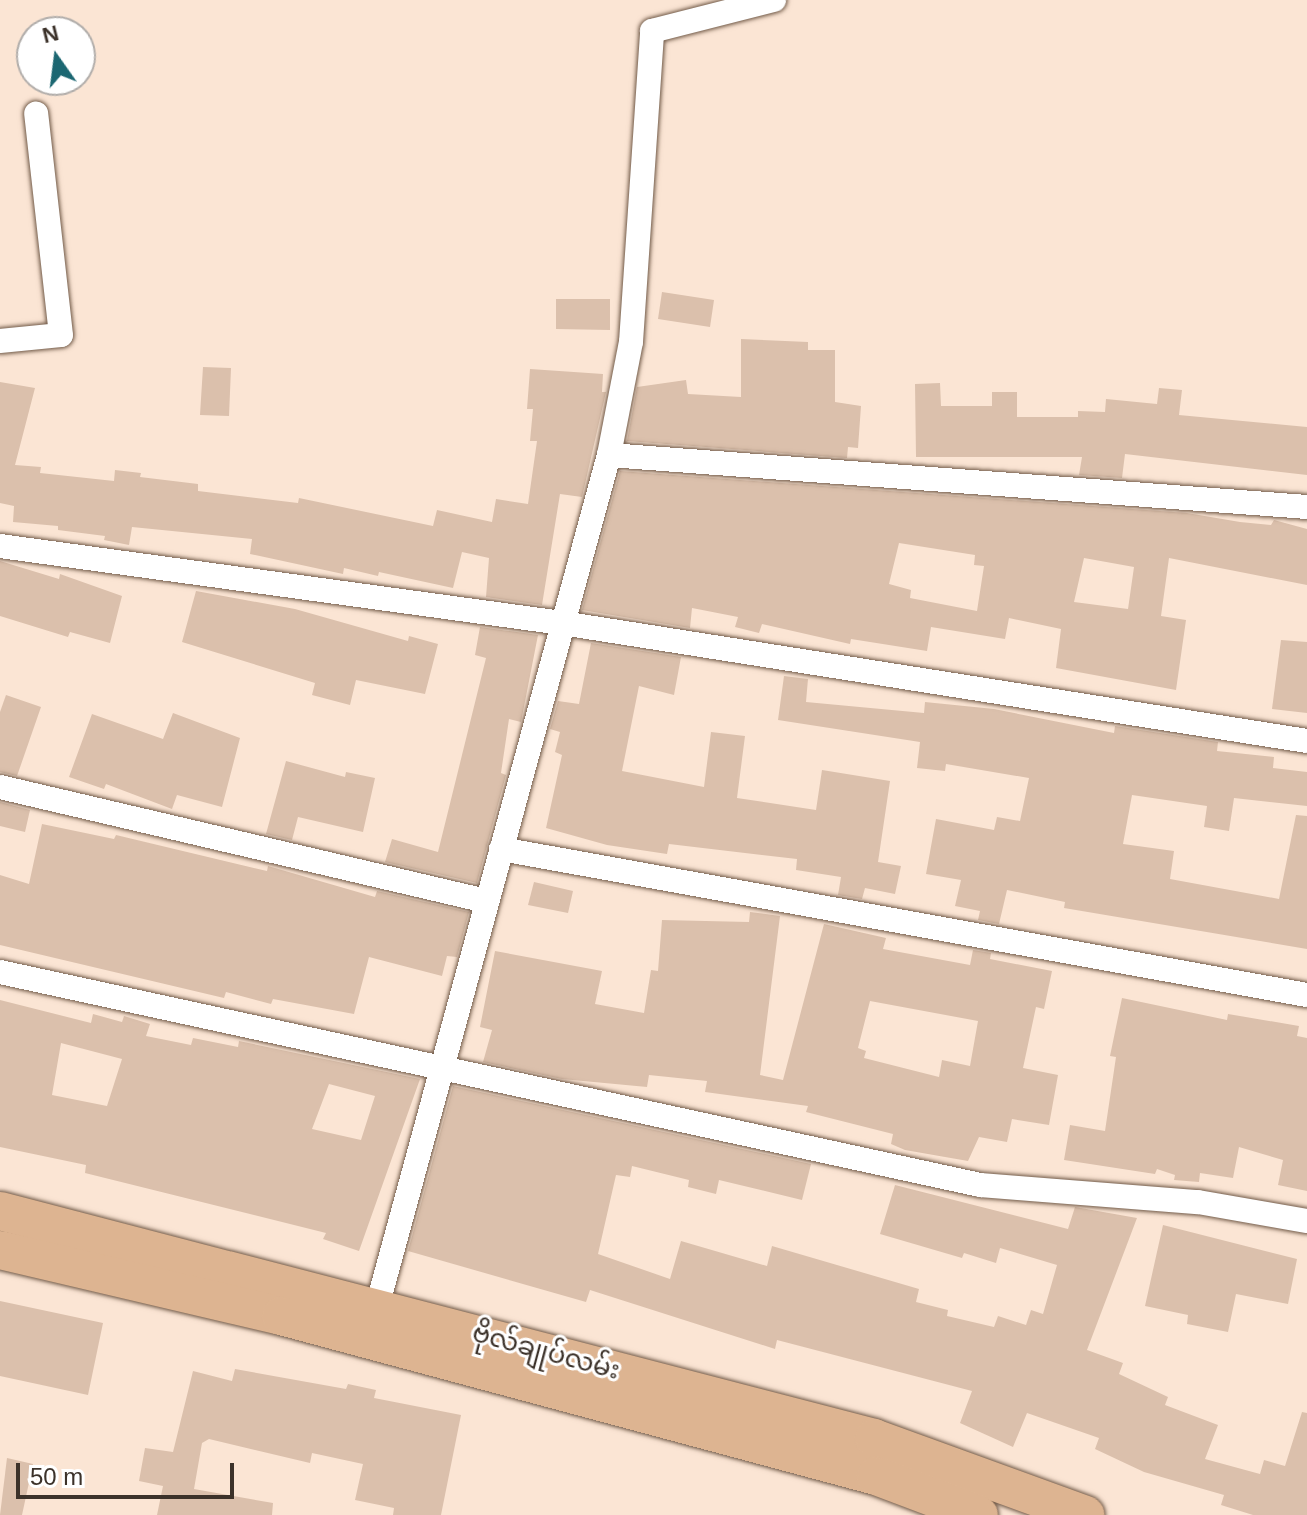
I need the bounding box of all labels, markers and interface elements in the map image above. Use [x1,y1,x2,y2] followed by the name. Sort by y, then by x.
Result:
[16,16,96,96] north arrow
[40,20,61,48] text: N
[469,1317,623,1387] street label: ဗိုလ်ချုပ်လမ်း
[20,1447,238,1497] scale bar
[30,1463,83,1490] text: 50 m

